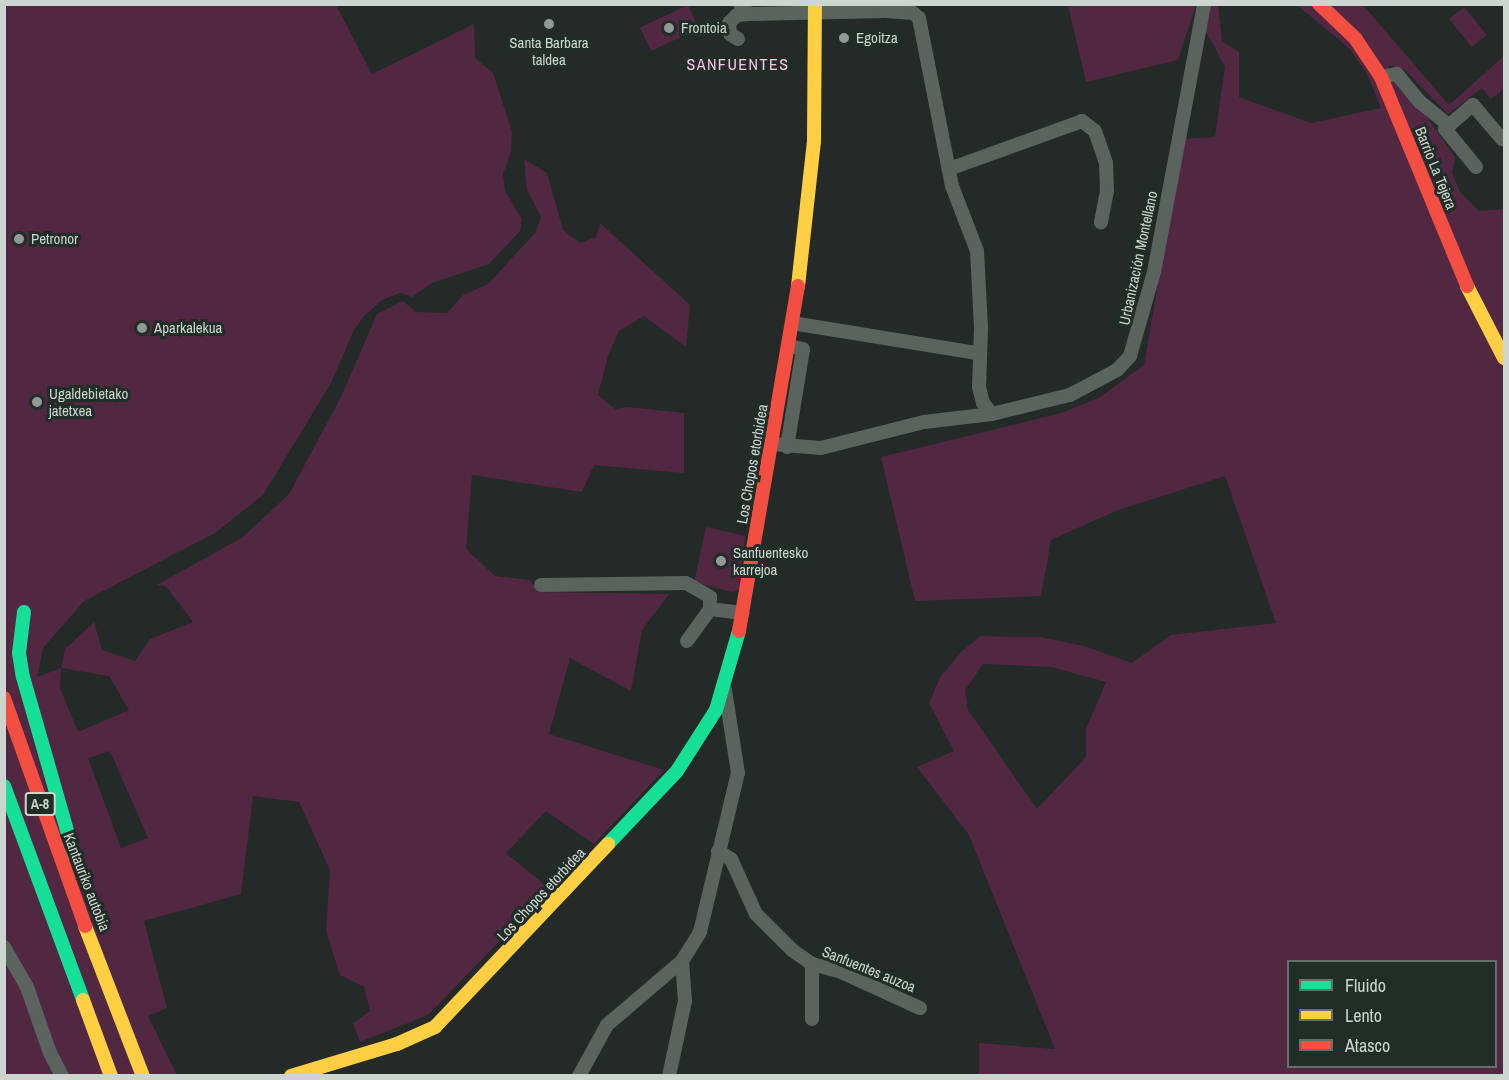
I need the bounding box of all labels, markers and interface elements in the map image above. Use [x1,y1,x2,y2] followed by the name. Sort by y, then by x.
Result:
[542,17,556,31] marker: Santa Barbara taldea
[681,19,727,37] place label: Frontoia
[662,21,676,35] marker: Frontoia
[856,29,898,47] place label: Egoitza
[837,31,851,45] marker: Egoitza
[509,33,589,68] place label: Santa Barbara taldea
[686,54,790,74] district label: SANFUENTES
[1411,124,1461,212] street label: Barrio La Tejera
[1115,189,1161,327] street label: Urbanización Montellano
[31,230,78,248] place label: Petronor
[12,232,26,246] marker: Petronor
[154,319,222,337] place label: Aparkalekua
[135,321,149,335] marker: Aparkalekua
[49,384,128,419] place label: Ugaldebietako jatetxea
[30,395,44,409] marker: Ugaldebietako jatetxea
[733,403,771,525] street label: Los Chopos etorbidea
[733,543,808,578] place label: Sanfuentesko karrejoa
[714,554,728,568] marker: Sanfuentesko karrejoa
[24,793,57,815] road number: A-8
[60,830,114,934] street label: Kantauriko autobia
[493,844,589,944] street label: Los Chopos etorbidea
[820,942,918,996] street label: Sanfuentes auzoa
[1287,960,1497,1068] legend
[1345,973,1386,998] text: Fluido
[1345,1003,1382,1028] text: Lento
[1345,1033,1390,1058] text: Atasco

